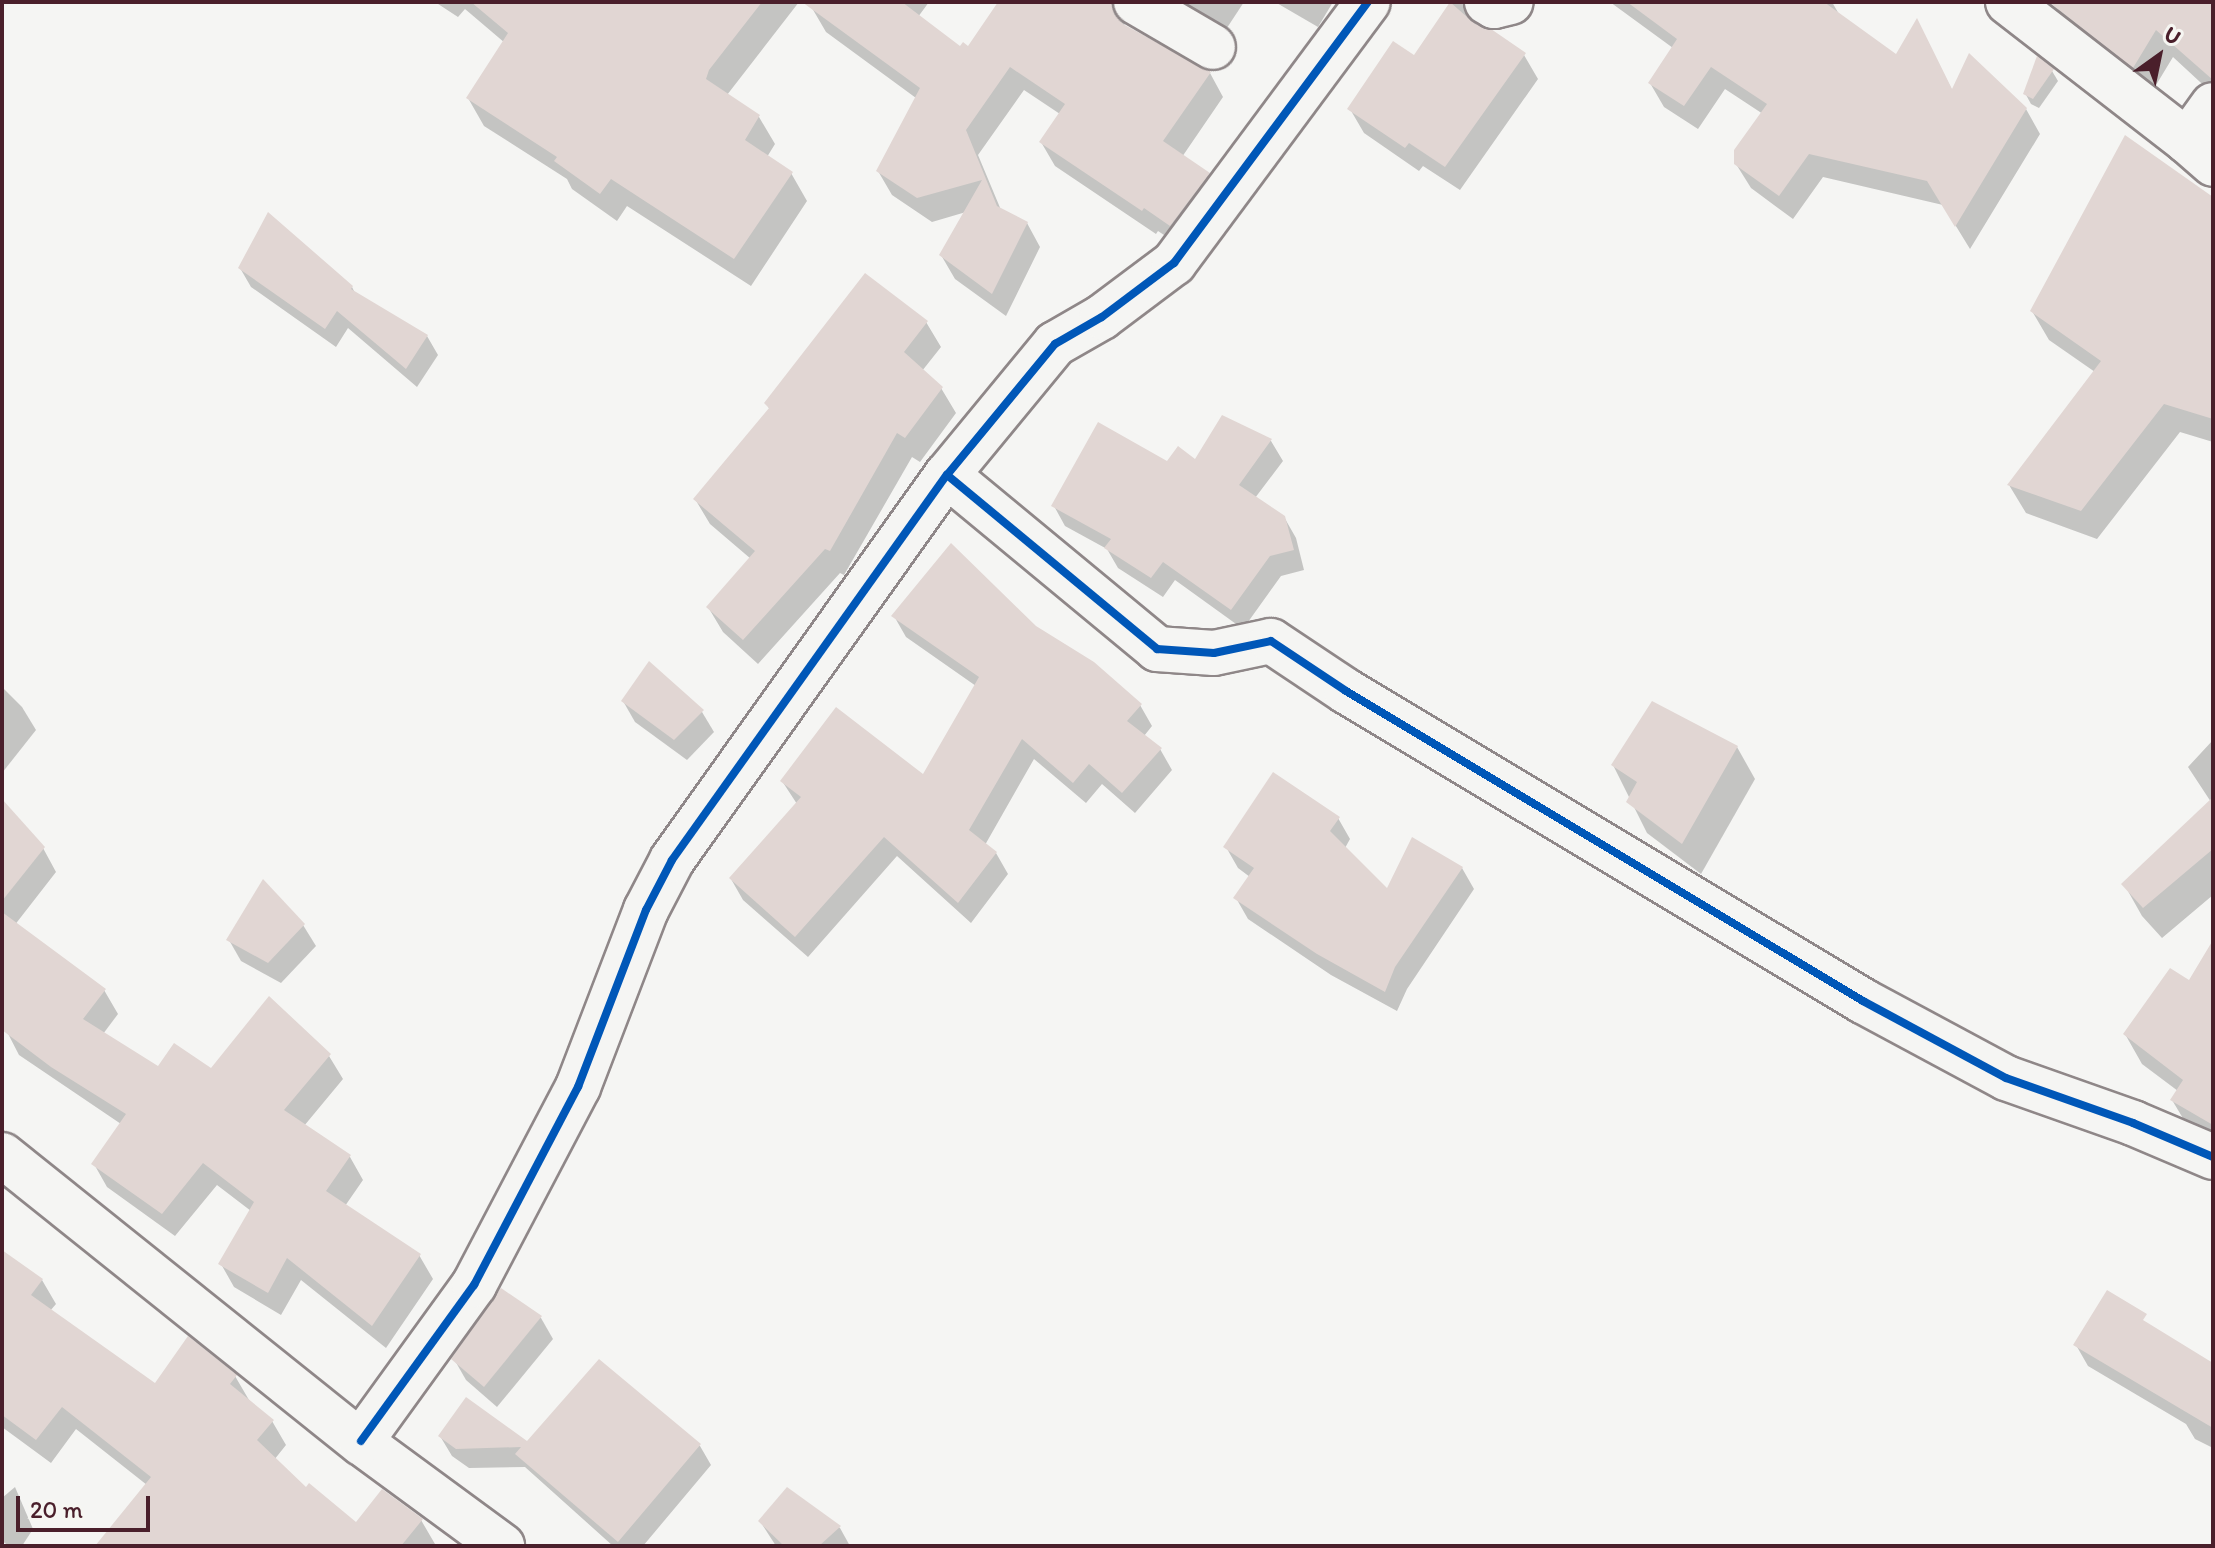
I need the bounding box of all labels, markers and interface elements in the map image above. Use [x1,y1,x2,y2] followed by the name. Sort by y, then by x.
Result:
[2119,16,2199,96] north arrow
[2159,20,2186,51] text: U
[20,1480,154,1530] scale bar
[30,1495,83,1524] text: 20 m

